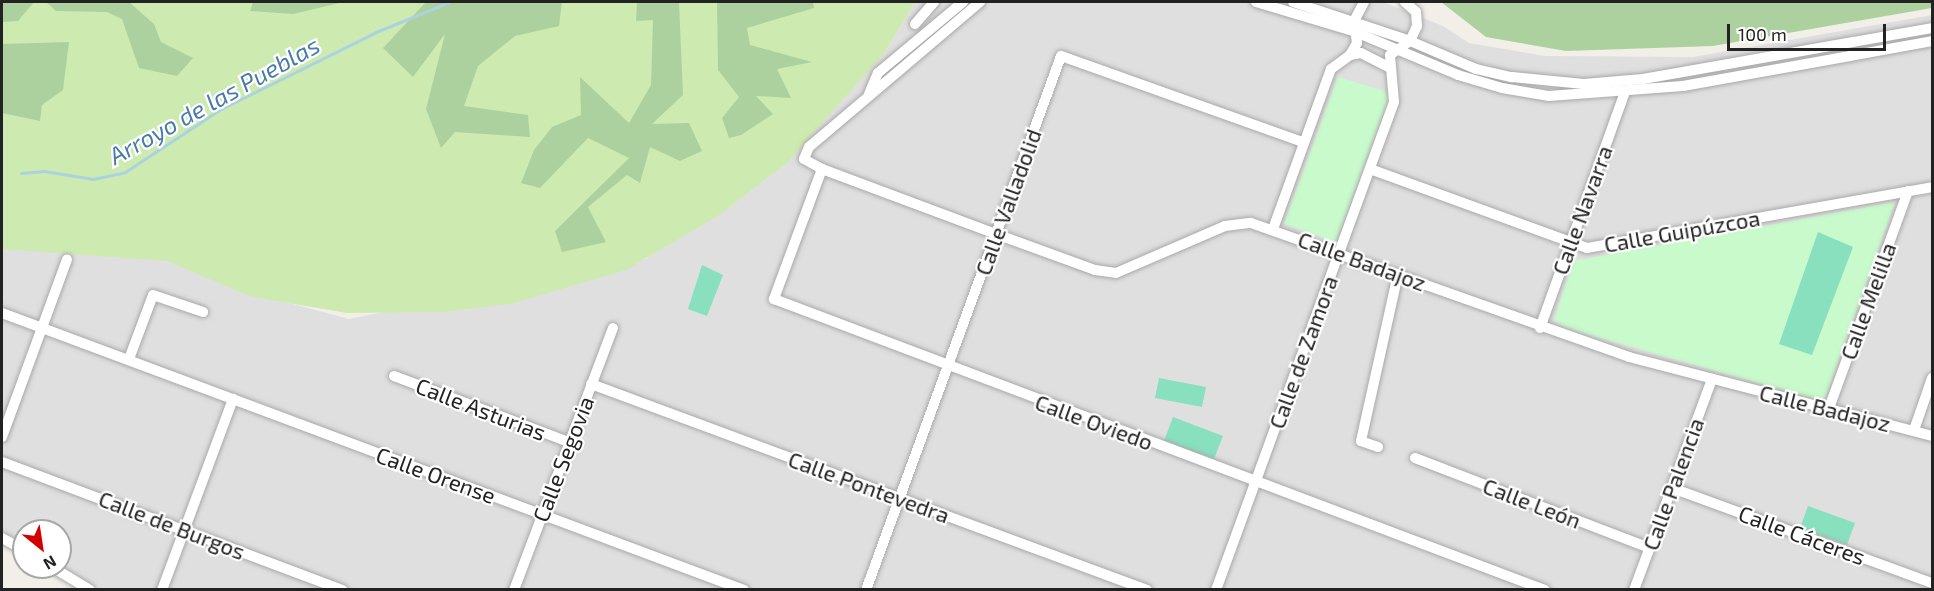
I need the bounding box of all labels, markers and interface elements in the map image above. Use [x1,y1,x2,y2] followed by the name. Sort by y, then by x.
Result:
[1730,12,1889,50] scale bar
[1738,23,1787,45] text: 100 m
[104,30,324,170] water label: Arroyo de las Pueblas
[969,125,1047,279] street label: Calle Valladolid
[1546,142,1618,278] street label: Calle Navarra
[1602,204,1762,258] street label: Calle Guipúzcoa
[1295,226,1429,296] street label: Calle Badajoz
[1835,239,1901,363] street label: Calle Melilla
[1263,272,1343,432] street label: Calle de Zamora
[412,372,550,446] street label: Calle Asturias
[1757,379,1893,437] street label: Calle Badajoz
[1032,389,1156,455] street label: Calle Oviedo
[527,393,599,525] street label: Calle Segovia
[1637,414,1709,554] street label: Calle Palencia
[373,441,499,509] street label: Calle Orense
[785,446,953,528] street label: Calle Pontevedra
[1479,472,1585,534] street label: Calle León
[95,485,249,565] street label: Calle de Burgos
[1735,500,1869,570] street label: Calle Cáceres
[12,519,72,579] north arrow
[40,552,60,574] text: N

